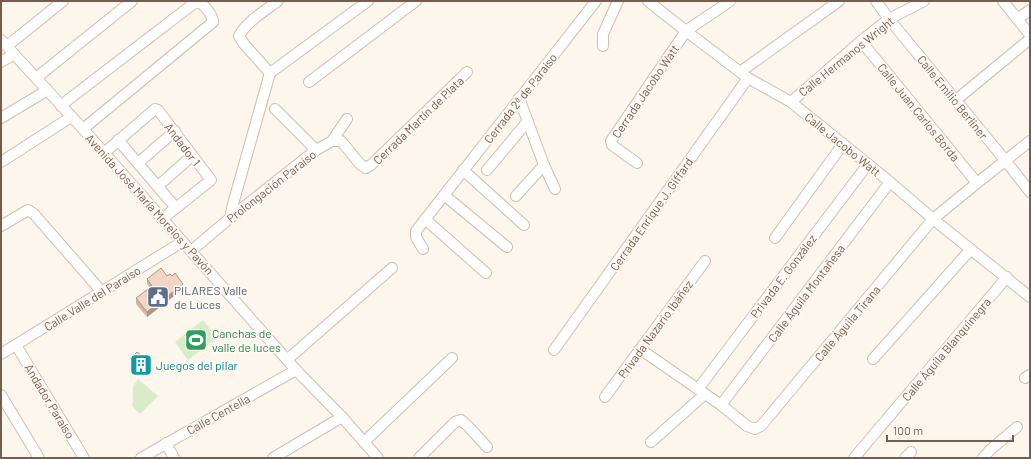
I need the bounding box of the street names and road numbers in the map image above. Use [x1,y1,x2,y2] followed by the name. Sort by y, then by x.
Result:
[796,13,896,99] street label: Calle Hermanos Wright
[609,42,681,140] street label: Cerrada Jacobo Watt
[481,50,559,146] street label: Cerrada 2ª de Paraíso
[915,52,992,142] street label: Calle Emilio Berliner
[875,60,963,164] street label: Calle Juan Carlos Borda
[370,73,466,167] street label: Cerrada Martín de Plata
[802,109,884,179] street label: Calle Jacobo Watt
[162,120,204,168] street label: Andador 1
[83,131,217,277] street label: Avenida José María Morelos y Pavón
[224,147,318,225] street label: Prolongación Paraíso
[607,155,695,273] street label: Cerrada Enrique J. Giffard
[747,232,819,320] street label: Privada E. González
[765,241,847,345] street label: Calle Águila Montañesa
[41,263,143,333] street label: Calle Valle del Paraíso
[615,277,695,381] street label: Privada Nazario Ibáñez
[811,282,883,364] street label: Calle Águila Tirana
[899,294,993,404] street label: Calle Águila Blanquinegra
[22,361,78,441] street label: Andador Paraíso
[184,391,252,437] street label: Calle Centella

